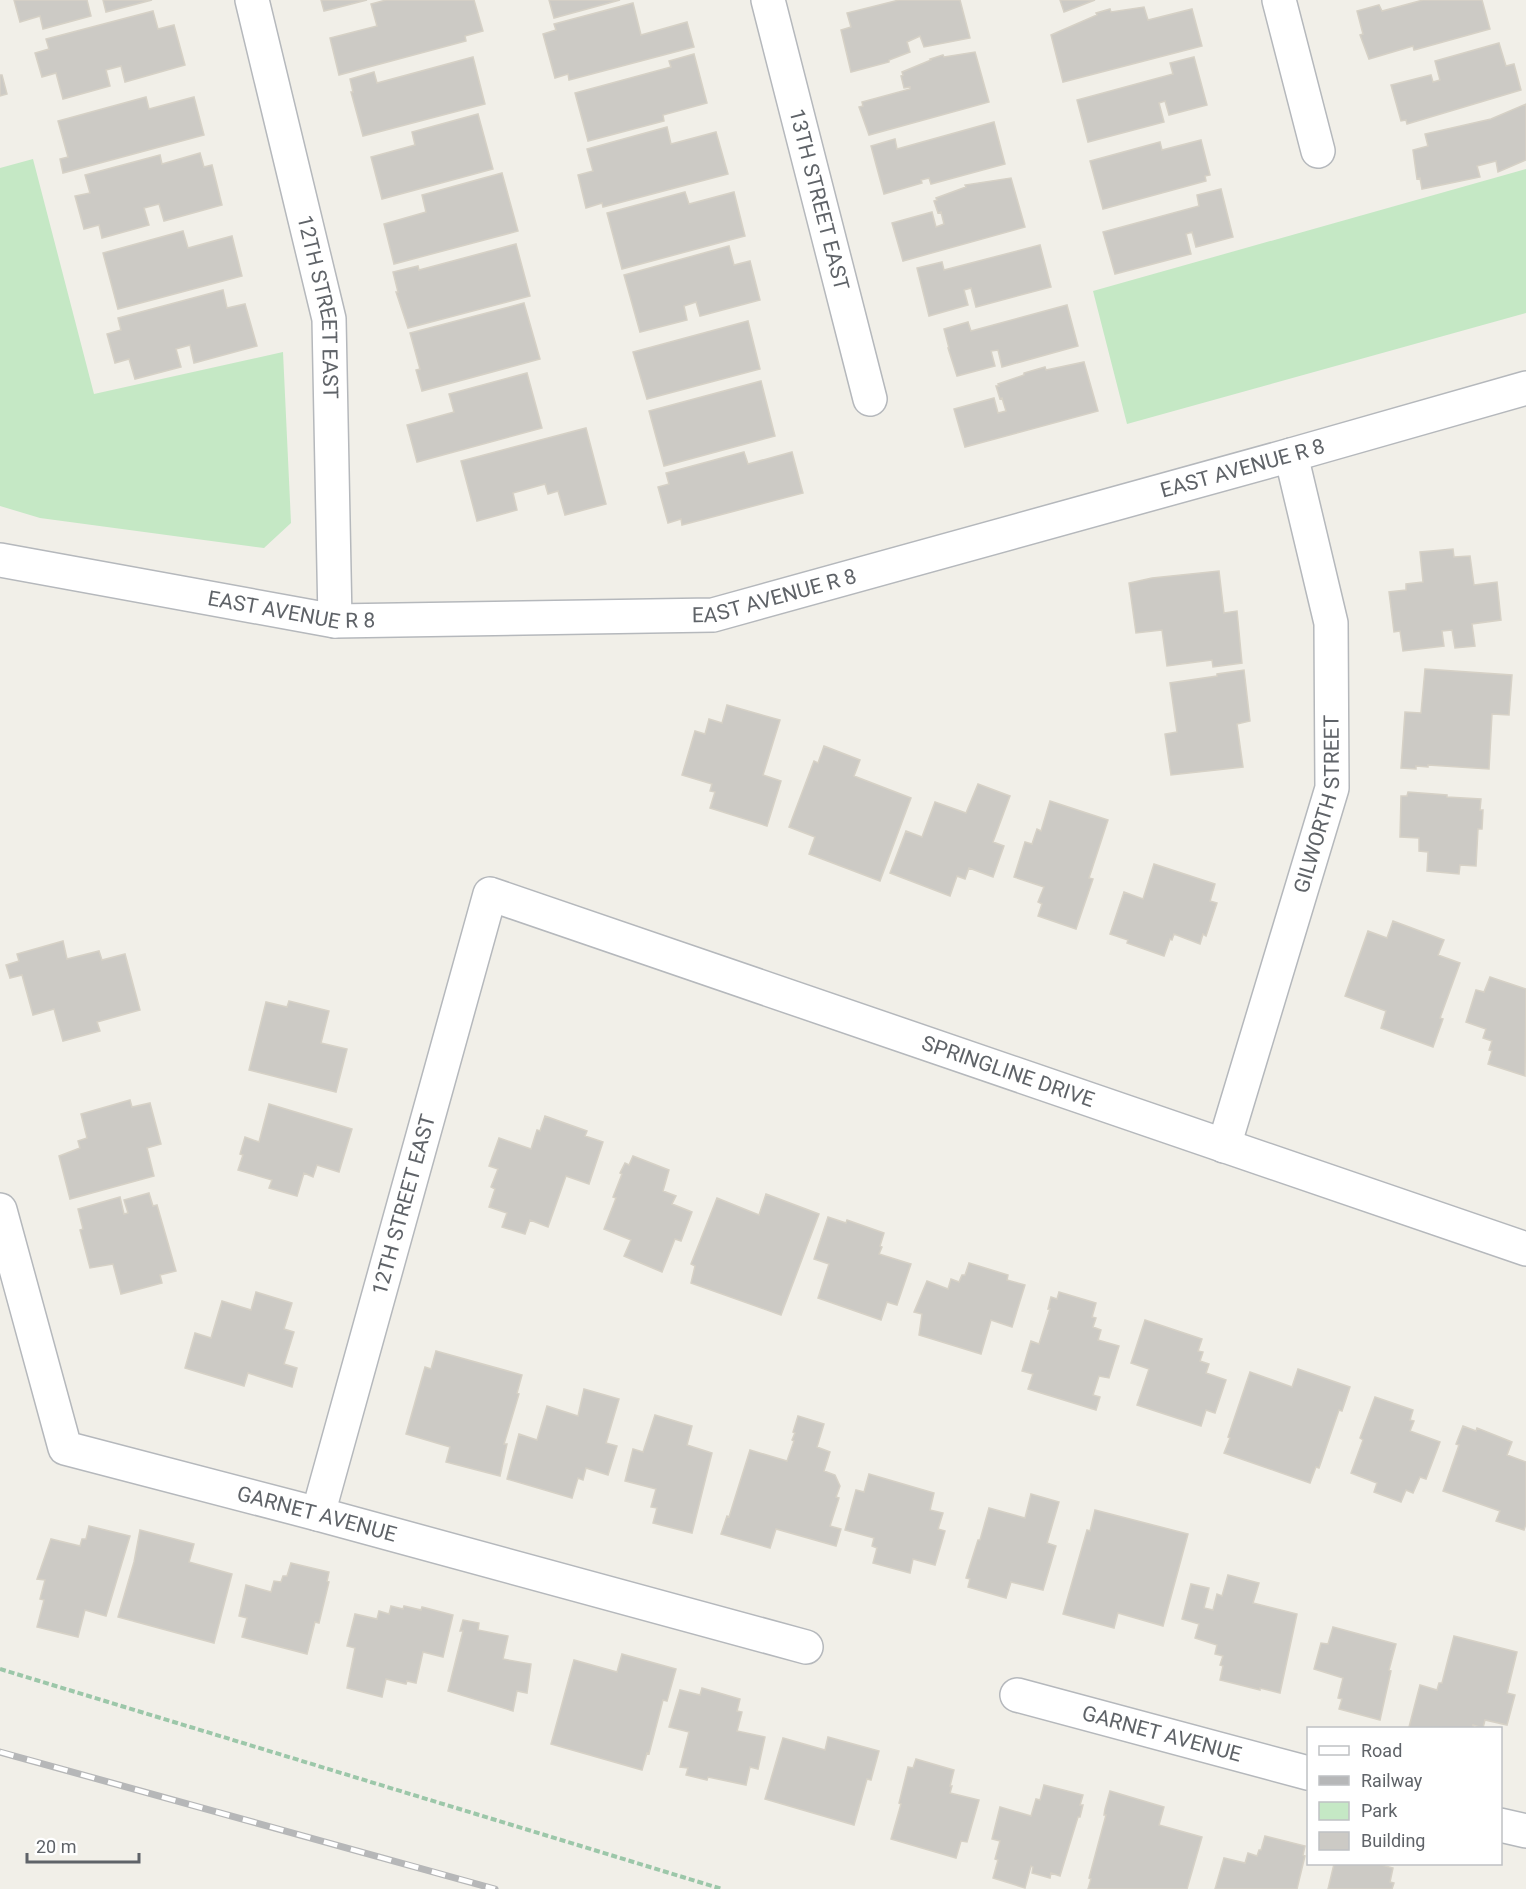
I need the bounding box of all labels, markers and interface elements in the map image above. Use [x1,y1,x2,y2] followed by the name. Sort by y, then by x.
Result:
[784,106,854,293] street label: 13TH STREET EAST
[292,213,343,400] street label: 12TH STREET EAST
[1158,434,1327,503] street label: EAST AVENUE R 8
[692,564,859,627] street label: EAST AVENUE R 8
[206,586,375,634] street label: EAST AVENUE R 8
[1289,714,1344,896] street label: GILWORTH STREET
[919,1031,1097,1112] street label: SPRINGLINE DRIVE
[367,1111,440,1298] street label: 12TH STREET EAST
[234,1481,399,1547] street label: GARNET AVENUE
[1080,1701,1244,1767] street label: GARNET AVENUE
[1307,1727,1502,1865] legend
[1361,1740,1402,1761] text: Road
[1361,1770,1423,1791] text: Railway
[1361,1800,1398,1821] text: Park
[27,1826,140,1864] scale bar
[1361,1830,1425,1851] text: Building
[36,1836,76,1857] text: 20 m

